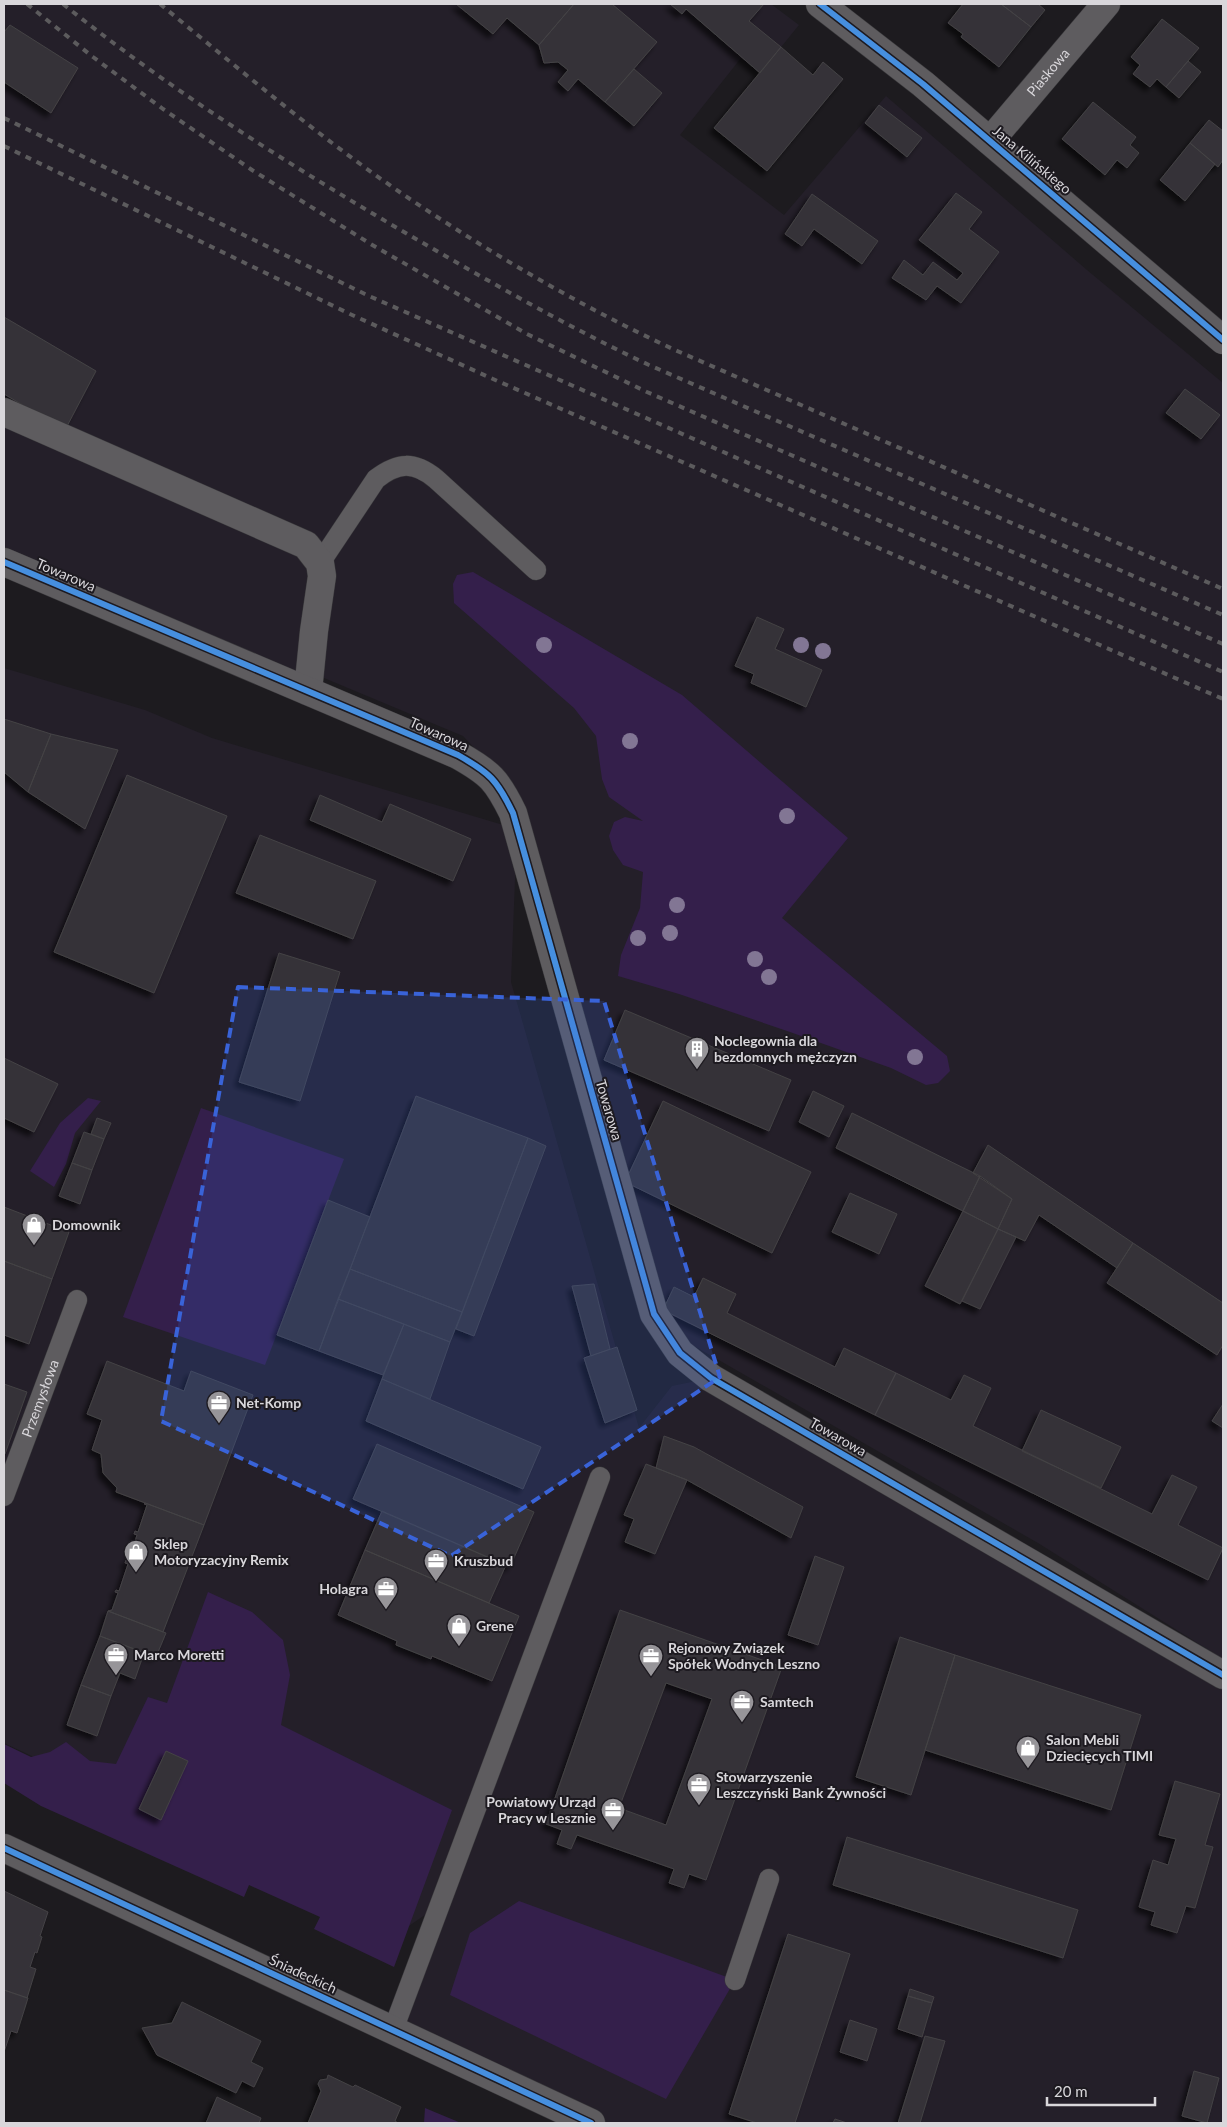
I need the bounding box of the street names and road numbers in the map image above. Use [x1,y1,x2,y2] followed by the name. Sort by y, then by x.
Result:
[1023,45,1073,99] street label: Piaskowa
[990,122,1075,197] street label: Jana Kilińskiego
[34,554,98,595] street label: Towarowa
[407,713,471,754] street label: Towarowa
[593,1077,626,1142] street label: Towarowa
[18,1357,62,1440] street label: Przemysłowa
[807,1414,870,1460] street label: Towarowa
[267,1951,340,1997] street label: Śniadeckich

